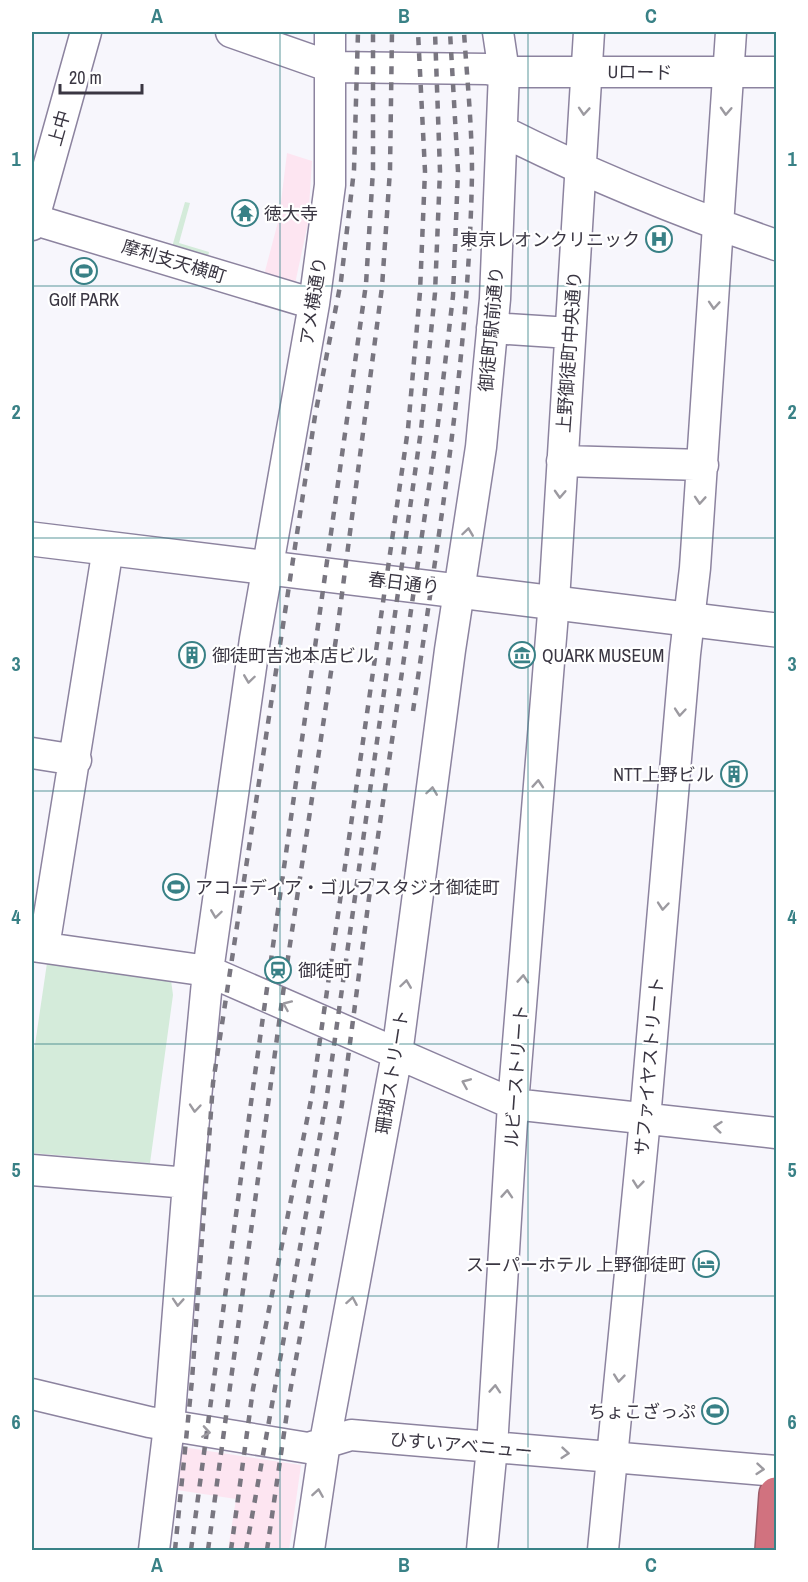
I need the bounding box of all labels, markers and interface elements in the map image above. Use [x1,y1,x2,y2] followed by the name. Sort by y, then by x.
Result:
[151,2,163,29] text: A
[398,2,410,29] text: B
[645,2,657,29] text: C
[60,57,142,95] scale bar
[607,59,673,85] street label: Uロード
[69,65,102,90] text: 20 m
[578,106,591,115] one-way arrow
[719,106,732,115] one-way arrow
[42,107,76,149] street label: 上中
[11,145,21,172] text: 1
[787,145,797,172] text: 1
[230,198,260,228] temple icon: 徳大寺
[264,201,318,226] place label: 徳大寺
[644,224,674,254] hospital icon: 東京レオンクリニック
[460,227,640,252] place label: 東京レオンクリニック
[119,233,229,289] street label: 摩利支天横町
[294,255,332,347] street label: アメ横通り
[69,256,99,286] sports icon: Golf PARK
[473,265,509,393] street label: 御徒町駅前通り
[551,270,587,434] street label: 上野御徒町中央通り
[49,287,119,312] place label: Golf PARK
[707,301,720,310] one-way arrow
[11,398,21,425] text: 2
[787,398,797,425] text: 2
[554,490,567,499] one-way arrow
[694,495,707,505] one-way arrow
[462,528,474,537] one-way arrow
[367,566,441,600] street label: 春日通り
[177,640,207,670] building icon: 御徒町吉池本店ビル
[507,640,537,670] museum icon: QUARK MUSEUM
[212,643,374,668] place label: 御徒町吉池本店ビル
[542,643,664,668] place label: QUARK MUSEUM
[11,650,21,677] text: 3
[787,650,797,677] text: 3
[243,675,255,684] one-way arrow
[674,707,687,716] one-way arrow
[719,759,749,789] building icon: NTT上野ビル
[613,762,714,787] place label: NTT上野ビル
[531,780,544,789] one-way arrow
[425,786,437,796] one-way arrow
[161,872,191,902] sports icon: アコーディア・ゴルフスタジオ御徒町
[195,875,500,900] place label: アコーディア・ゴルフスタジオ御徒町
[657,902,670,911] one-way arrow
[11,903,21,930] text: 4
[787,903,797,930] text: 4
[210,909,222,919] one-way arrow
[263,955,293,985] station icon: 御徒町
[298,958,352,983] place label: 御徒町
[516,974,529,983] one-way arrow
[629,976,669,1156] street label: サファイヤストリート
[399,980,412,989] one-way arrow
[283,1001,294,1013] one-way arrow
[499,1004,533,1148] street label: ルビーストリート
[370,1008,414,1136] street label: 珊瑚ストリート
[461,1079,472,1091] one-way arrow
[189,1103,202,1112] one-way arrow
[714,1121,723,1134] one-way arrow
[11,1156,21,1183] text: 5
[787,1156,797,1183] text: 5
[632,1180,645,1189] one-way arrow
[501,1189,514,1198] one-way arrow
[691,1249,721,1279] hotel icon: スーパーホテル 上野御徒町
[466,1252,686,1277] place label: スーパーホテル 上野御徒町
[345,1296,357,1305] one-way arrow
[172,1298,185,1307] one-way arrow
[613,1374,626,1383] one-way arrow
[488,1384,501,1393] one-way arrow
[700,1396,730,1426] sports icon: ちょこざっぷ
[588,1399,696,1424] place label: ちょこざっぷ
[11,1408,21,1435] text: 6
[787,1408,797,1435] text: 6
[202,1425,211,1437] one-way arrow
[388,1426,534,1464] street label: ひすいアベニュー
[561,1446,570,1459] one-way arrow
[755,1463,764,1476] one-way arrow
[311,1488,323,1497] one-way arrow
[151,1551,163,1578] text: A
[398,1551,410,1578] text: B
[645,1551,657,1578] text: C

